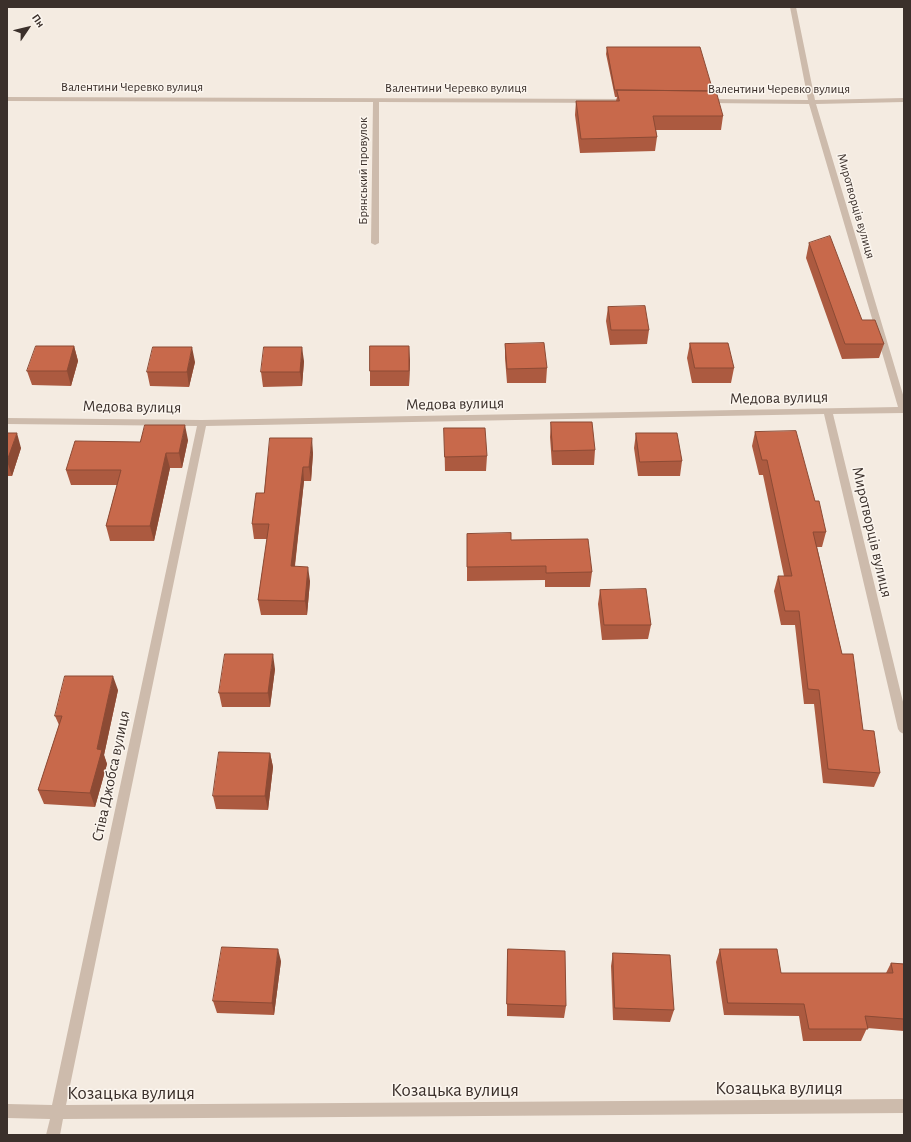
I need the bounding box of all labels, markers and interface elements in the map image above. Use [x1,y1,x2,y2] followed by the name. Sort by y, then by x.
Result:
[8,8,48,48] north arrow
[30,12,47,29] text: Пн
[61,79,203,95] street label: Валентини Черевко вулиця
[385,80,527,96] street label: Валентини Черевко вулиця
[708,81,850,97] street label: Валентини Черевко вулиця
[355,117,371,225] street label: Брянський провулок
[834,152,878,260] street label: Миротворців вулиця
[730,388,828,408] street label: Медова вулиця
[406,394,504,414] street label: Медова вулиця
[83,397,181,417] street label: Медова вулиця
[848,465,896,599] street label: Миротворців вулиця
[88,709,134,843] street label: Стіва Джобса вулиця
[715,1077,843,1099] street label: Козацька вулиця
[391,1079,519,1101] street label: Козацька вулиця
[67,1082,195,1104] street label: Козацька вулиця

